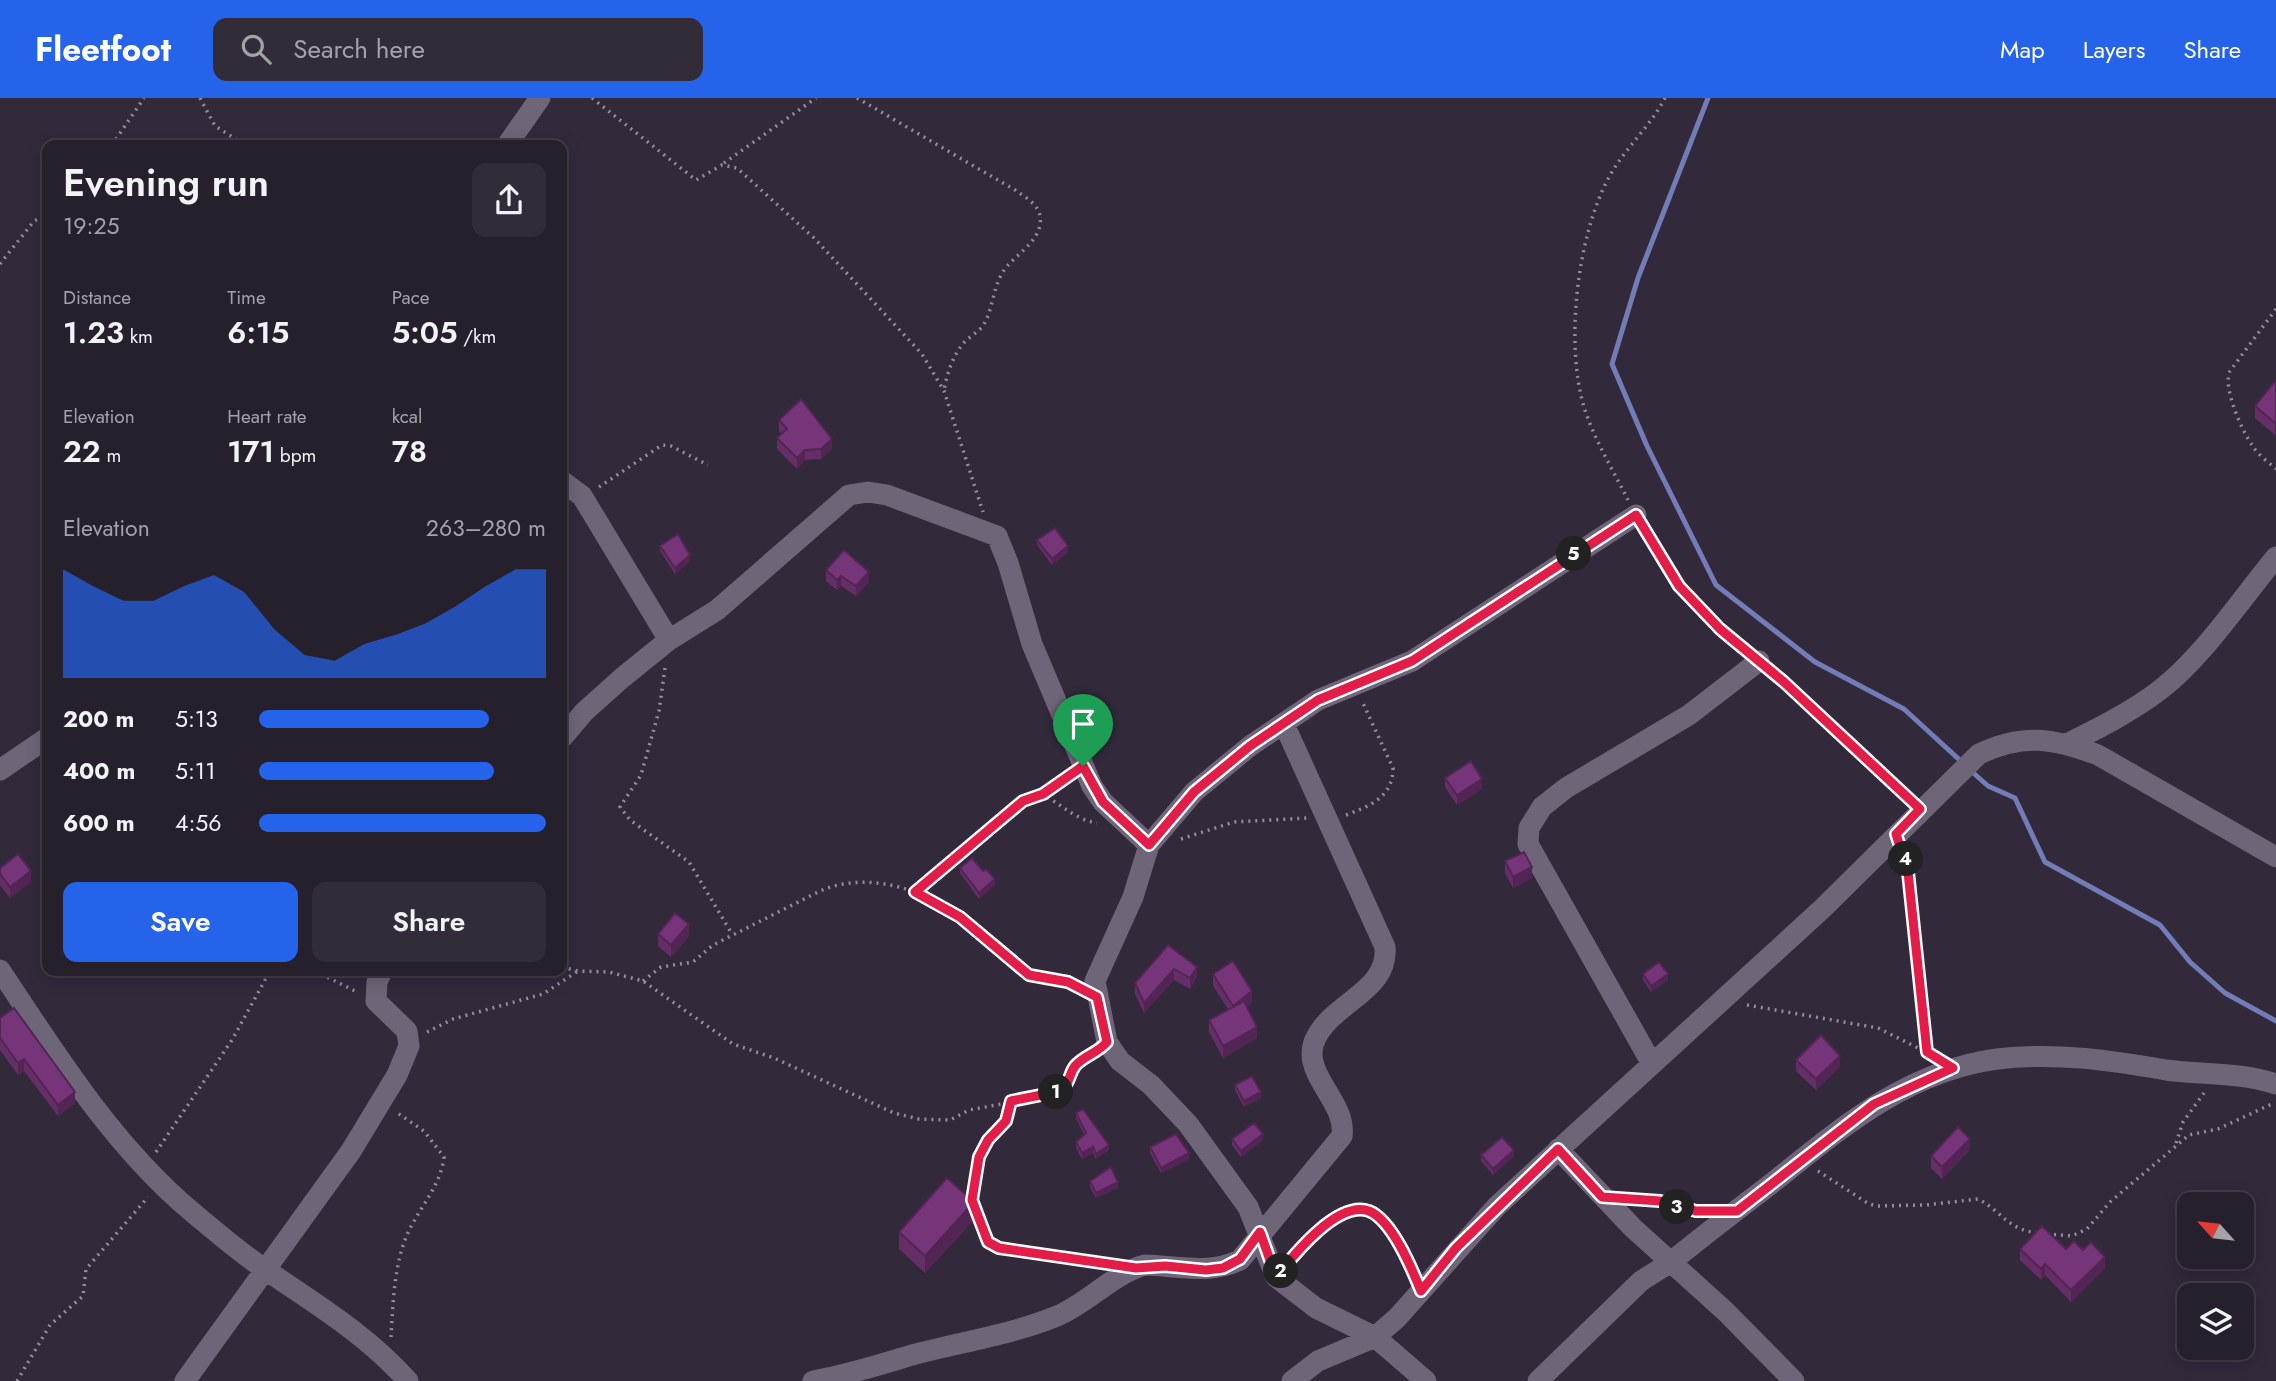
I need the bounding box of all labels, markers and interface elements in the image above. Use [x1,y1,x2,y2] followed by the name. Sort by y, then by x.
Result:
[213,18,703,81] search box
[35,26,171,73] text: Fleetfoot
[237,30,275,68] icon: search
[293,30,425,68] text: Search here
[2000,32,2045,67] text: Map
[2083,32,2145,67] text: Layers
[2183,32,2241,67] text: Share
[63,155,269,210] text: Evening run
[472,163,546,237] button: share
[63,209,120,243] text: 19:25
[63,284,131,311] text: Distance
[227,284,266,311] text: Time
[392,284,430,311] text: Pace
[63,311,124,354] text: 1.23
[227,311,289,354] text: 6:15
[392,311,458,354] text: 5:05
[124,323,153,350] text: km
[458,323,496,350] text: /km
[63,403,135,430] text: Elevation
[227,403,307,430] text: Heart rate
[392,403,422,430] text: kcal
[63,430,101,473] text: 22
[227,430,274,473] text: 171
[392,430,427,473] text: 78
[101,442,121,469] text: m
[274,442,316,469] text: bpm
[63,511,150,545] text: Elevation
[426,511,546,545] text: 263–280 m
[1556,536,1592,572] pin: 5
[1567,540,1580,567] text: 5
[1053,694,1113,766] pin
[63,702,134,736] text: 200 m
[175,702,218,736] text: 5:13
[1064,705,1102,743] icon: arrive
[63,754,135,788] text: 400 m
[175,754,216,788] text: 5:11
[63,806,135,840] text: 600 m
[175,806,222,840] text: 4:56
[1888,842,1924,876] pin: 4
[1899,845,1912,872] text: 4
[63,882,298,962] button: Save
[312,882,546,962] button: Share
[1038,1074,1074,1110] pin: 1
[1051,1078,1060,1105] text: 1
[1660,1190,1694,1224] pin: 3
[2177,1192,2254,1269] north arrow
[2177,1192,2254,1360] map controls
[1671,1193,1682,1220] text: 3
[1264,1254,1298,1288] pin: 2
[1274,1257,1287,1284] text: 2
[2177,1283,2254,1360] button: layers

